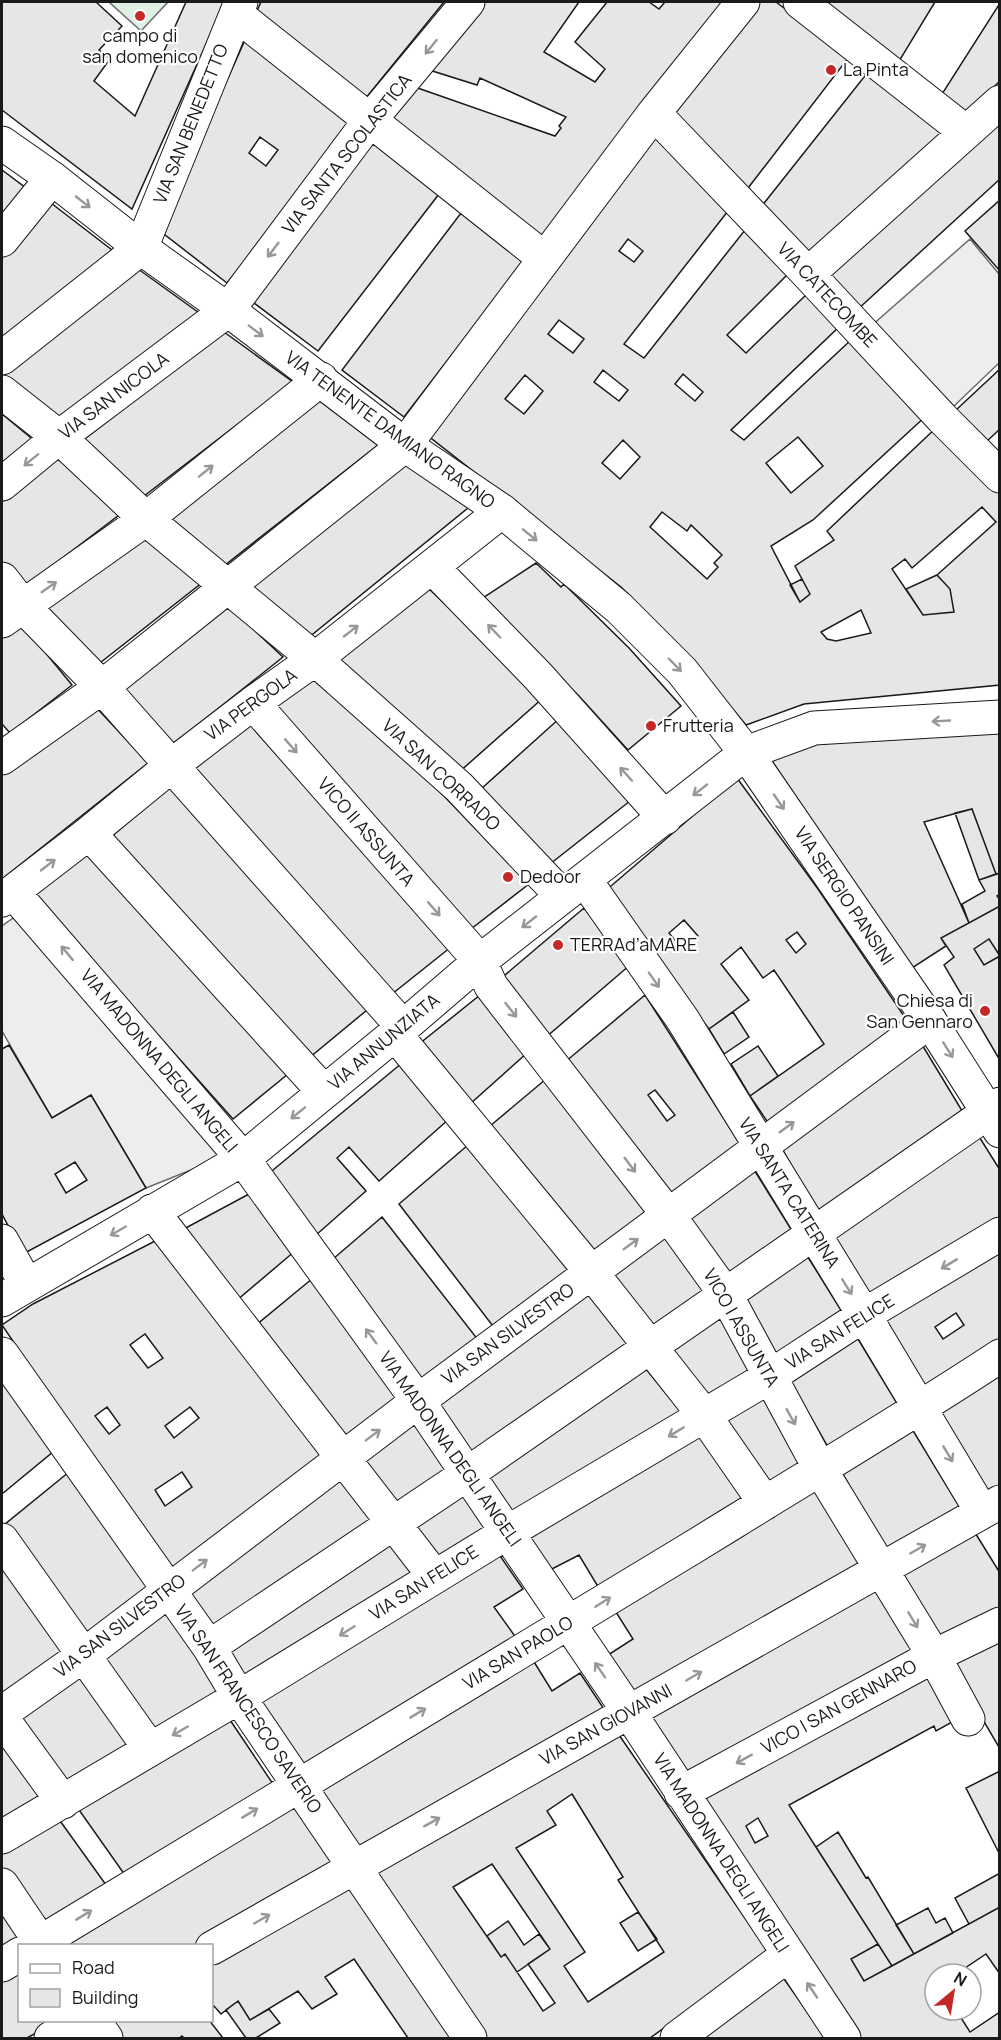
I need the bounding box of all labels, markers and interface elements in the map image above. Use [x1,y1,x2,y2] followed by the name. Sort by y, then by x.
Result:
[133,9,147,23] marker: campo di san domenico
[82,23,198,68] place label: campo di san domenico
[424,39,438,54] one-way arrow
[147,40,233,207] street label: VIA SAN BENEDETTO
[843,57,909,81] place label: La Pinta
[824,63,838,77] marker: La Pinta
[276,68,417,239] street label: VIA SANTA SCOLASTICA
[74,195,90,208] one-way arrow
[773,236,883,352] street label: VIA CATECOMBE
[266,242,279,258] one-way arrow
[248,324,264,337] one-way arrow
[281,345,500,513] street label: VIA TENENTE DAMIANO RAGNO
[54,346,174,444] street label: VIA SAN NICOLA
[24,453,40,466] one-way arrow
[198,464,214,477] one-way arrow
[522,528,538,541] one-way arrow
[41,581,57,593] one-way arrow
[486,623,501,638] one-way arrow
[342,624,358,637] one-way arrow
[668,657,683,672] one-way arrow
[199,662,302,746] street label: VIA PERGOLA
[377,713,506,835] street label: VIA SAN CORRADO
[663,713,734,737] place label: Frutteria
[932,715,952,726] one-way arrow
[644,719,658,733] marker: Frutteria
[284,739,298,754] one-way arrow
[619,767,633,782] one-way arrow
[313,772,421,891] street label: VICO II ASSUNTA
[692,783,708,796] one-way arrow
[773,793,785,809] one-way arrow
[790,822,900,969] street label: VIA SERGIO PANSINI
[40,858,56,871] one-way arrow
[520,864,582,888] place label: Dedoor
[501,870,515,884] marker: Dedoor
[427,901,441,916] one-way arrow
[522,916,538,929] one-way arrow
[570,932,697,956] place label: TERRAd’aMARE
[551,938,565,952] marker: TERRAd’aMARE
[60,946,74,961] one-way arrow
[76,963,244,1157] street label: VIA MADONNA DEGLI ANGELI
[648,971,661,987] one-way arrow
[323,987,445,1095] street label: VIA ANNUNZIATA
[866,988,973,1033] place label: Chiesa di San Gennaro
[504,1002,517,1018] one-way arrow
[978,1004,992,1018] marker: Chiesa di San Gennaro
[942,1041,954,1058] one-way arrow
[290,1106,306,1119] one-way arrow
[734,1113,846,1273] street label: VIA SANTA CATERINA
[778,1121,794,1133] one-way arrow
[624,1156,636,1172] one-way arrow
[110,1225,127,1237] one-way arrow
[622,1238,638,1250] one-way arrow
[941,1258,958,1270] one-way arrow
[698,1264,786,1391] street label: VICO I ASSUNTA
[436,1277,579,1389] street label: VIA SAN SILVESTRO
[842,1278,854,1295] one-way arrow
[780,1288,899,1374] street label: VIA SAN FELICE
[365,1328,377,1344] one-way arrow
[374,1346,527,1551] street label: VIA MADONNA DEGLI ANGELI
[785,1408,797,1425] one-way arrow
[668,1426,685,1438] one-way arrow
[364,1429,380,1441] one-way arrow
[942,1445,954,1462] one-way arrow
[364,1539,483,1625] street label: VIA SAN FELICE
[909,1542,926,1554] one-way arrow
[192,1559,208,1572] one-way arrow
[49,1568,190,1682] street label: VIA SAN SILVESTRO
[594,1596,611,1608] one-way arrow
[170,1599,328,1817] street label: VIA SAN FRANCESCO SAVERIO
[458,1610,577,1694] street label: VIA SAN PAOLO
[907,1611,919,1628] one-way arrow
[339,1625,356,1637] one-way arrow
[757,1653,920,1759] street label: VICO I SAN GENNARO
[594,1662,606,1678] one-way arrow
[684,1670,702,1681] one-way arrow
[535,1678,676,1770] street label: VIA SAN GIOVANNI
[409,1707,426,1719] one-way arrow
[172,1725,189,1737] one-way arrow
[648,1748,795,1957] street label: VIA MADONNA DEGLI ANGELI
[735,1754,753,1765] one-way arrow
[241,1807,258,1819] one-way arrow
[423,1816,440,1828] one-way arrow
[75,1909,92,1921] one-way arrow
[253,1912,270,1924] one-way arrow
[18,1944,213,2022] legend
[72,1955,115,1979] text: Road
[923,1962,983,2022] north arrow
[950,1967,971,1991] text: N
[805,1982,817,1999] one-way arrow
[72,1985,138,2009] text: Building

